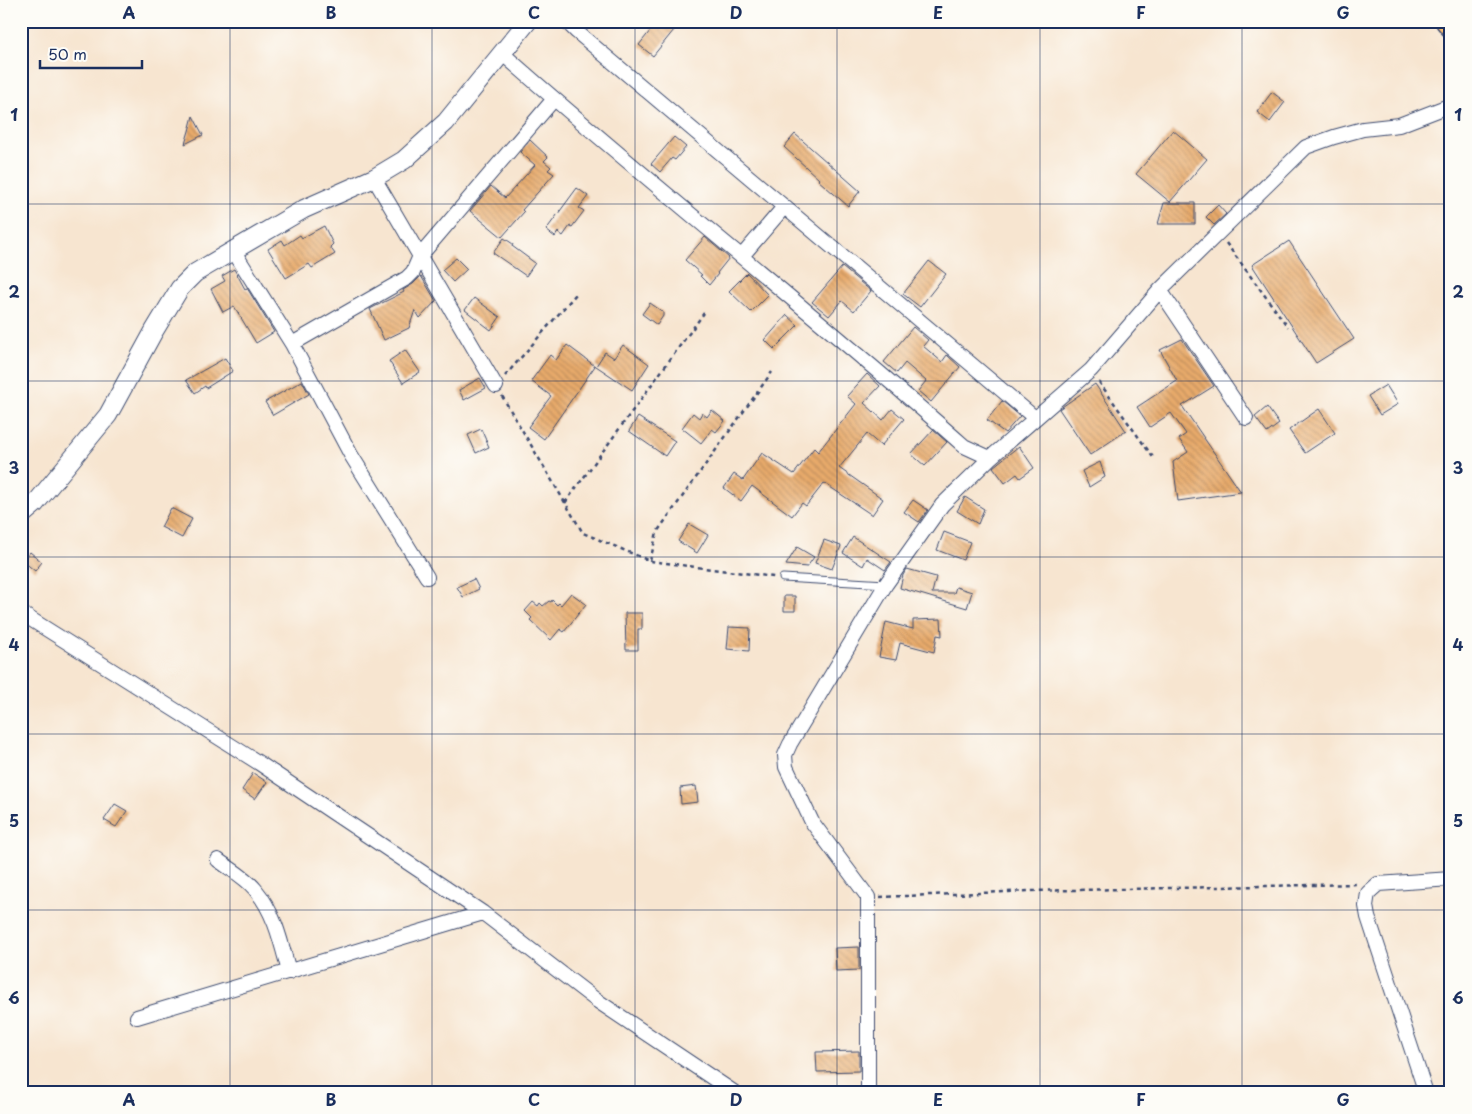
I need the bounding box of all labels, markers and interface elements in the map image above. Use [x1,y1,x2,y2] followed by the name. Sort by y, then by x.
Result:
[123,0,136,24] text: A
[326,0,337,24] text: B
[528,0,540,24] text: C
[730,0,742,24] text: D
[933,0,943,24] text: E
[1136,0,1146,24] text: F
[1336,0,1350,24] text: G
[40,38,142,70] scale bar
[48,42,87,65] text: 50 m
[10,102,18,126] text: 1
[1454,102,1462,126] text: 1
[8,279,20,303] text: 2
[1452,279,1464,303] text: 2
[9,455,19,479] text: 3
[1453,455,1463,479] text: 3
[9,632,20,656] text: 4
[1453,632,1464,656] text: 4
[9,808,19,832] text: 5
[1453,808,1463,832] text: 5
[8,985,20,1009] text: 6
[1452,985,1464,1009] text: 6
[123,1087,136,1111] text: A
[326,1087,337,1111] text: B
[528,1087,540,1111] text: C
[730,1087,742,1111] text: D
[933,1087,943,1111] text: E
[1136,1087,1146,1111] text: F
[1336,1087,1350,1111] text: G

